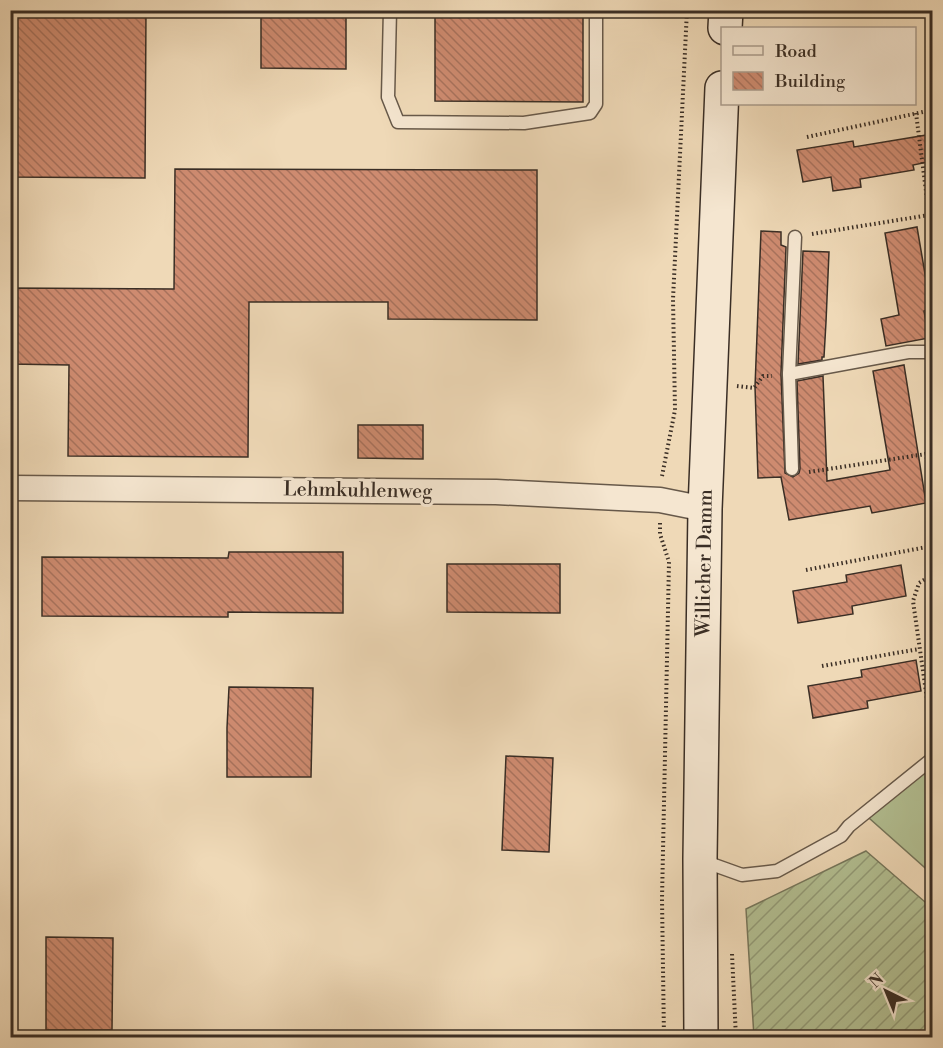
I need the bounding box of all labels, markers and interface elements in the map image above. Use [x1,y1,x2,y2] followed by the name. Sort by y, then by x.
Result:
[721,27,916,105] legend
[775,40,818,63] text: Road
[774,70,846,93] text: Building
[283,477,433,505] street label: Lehmkuhlenweg
[691,488,719,638] street label: Willicher Damm
[856,961,916,1021] north arrow
[865,969,888,992] text: N

